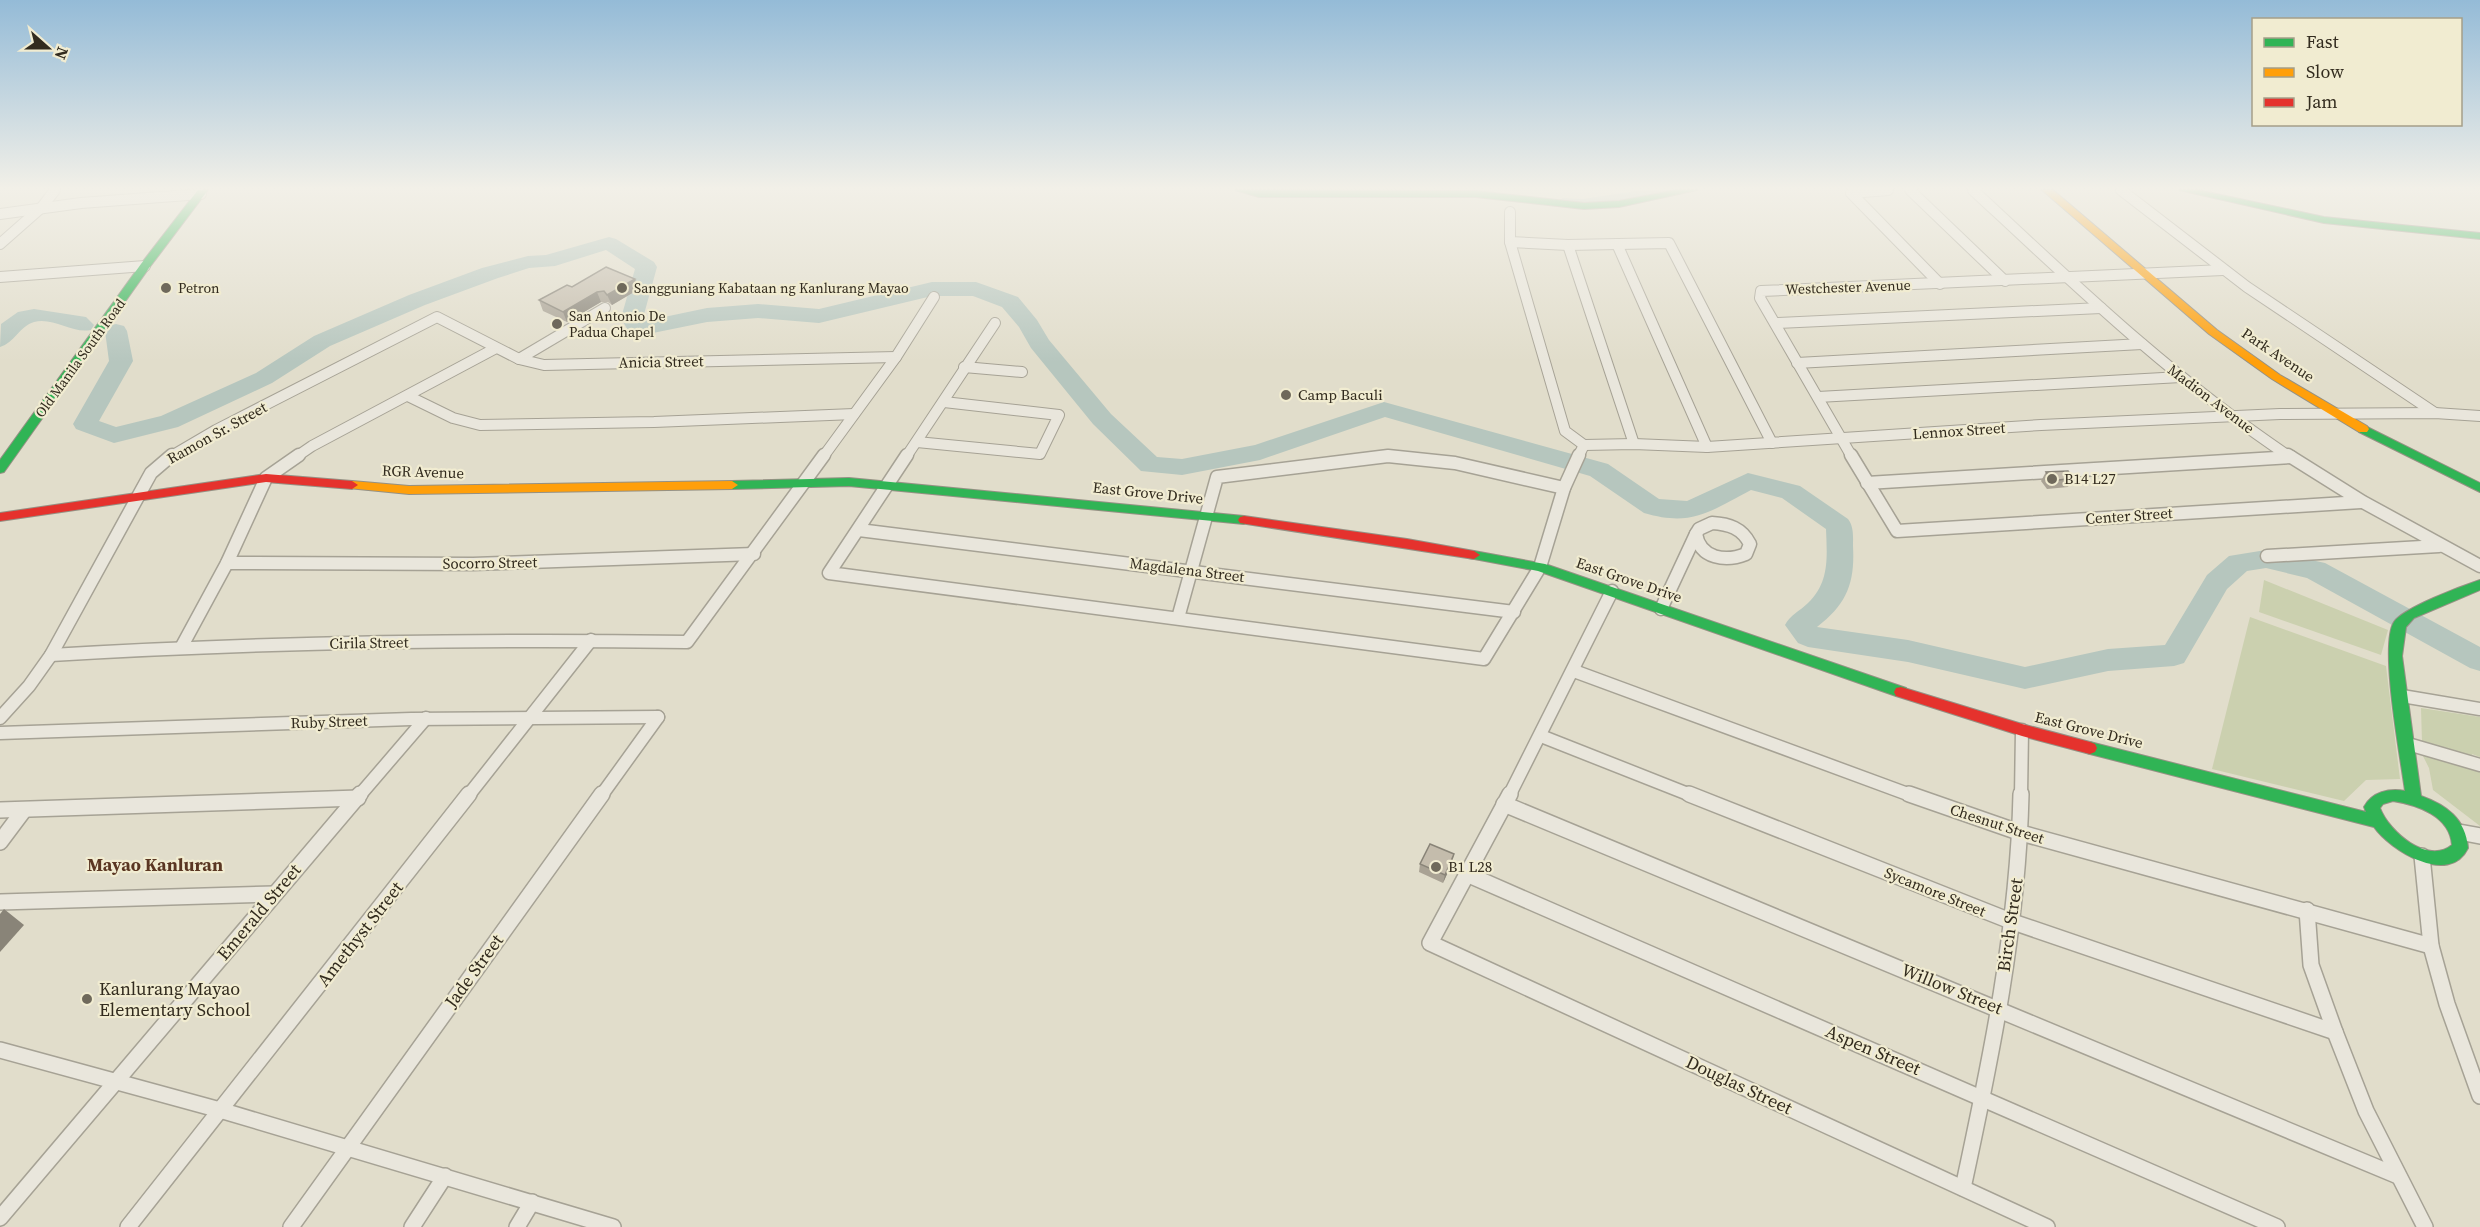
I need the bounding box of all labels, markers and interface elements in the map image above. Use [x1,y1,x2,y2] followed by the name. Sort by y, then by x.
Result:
[18,18,78,78] north arrow
[2252,18,2462,126] legend
[2306,29,2339,54] text: Fast
[50,44,74,63] text: N
[2306,59,2344,84] text: Slow
[2305,89,2338,114] text: Jam
[1785,275,1911,299] street label: Westchester Avenue
[178,278,220,298] place label: Petron
[634,278,909,298] place label: Sangguniang Kabataan ng Kanlurang Mayao
[159,281,173,295] marker: Petron
[615,281,629,295] marker: Sangguniang Kabataan ng Kanlurang Mayao
[30,294,130,422] street label: Old Manila South Road
[569,306,666,342] place label: San Antonio De Padua Chapel
[550,317,564,331] marker: San Antonio De Padua Chapel
[2238,323,2319,387] street label: Park Avenue
[618,350,704,373] street label: Anicia Street
[2163,359,2259,438] street label: Madion Avenue
[1298,384,1383,405] place label: Camp Baculi
[1279,388,1293,402] marker: Camp Baculi
[163,396,271,469] street label: Ramon Sr. Street
[1912,417,2006,444] street label: Lennox Street
[382,460,465,483] street label: RGR Avenue
[2064,468,2116,489] place label: B14 L27
[2045,472,2059,486] marker: B14 L27
[1092,476,1205,509] street label: East Grove Drive
[2085,502,2173,529] street label: Center Street
[443,551,538,574] street label: Socorro Street
[1128,552,1246,587] street label: Magdalena Street
[1573,552,1685,608] street label: East Grove Drive
[329,631,409,654] street label: Cirila Street
[2033,706,2146,753] street label: East Grove Drive
[290,710,368,733] street label: Ruby Street
[1948,798,2047,849] street label: Chesnut Street
[87,852,223,877] district label: Mayao Kanluran
[1448,856,1492,877] place label: B1 L28
[211,858,307,965] street label: Emerald Street
[1429,860,1443,874] marker: B1 L28
[1881,862,1989,921] street label: Sycamore Street
[311,876,409,991] street label: Amethyst Street
[1991,876,2028,973] street label: Birch Street
[438,929,509,1013] street label: Jade Street
[1898,957,2007,1020] street label: Willow Street
[99,976,250,1022] place label: Kanlurang Mayao Elementary School
[80,992,94,1006] marker: Kanlurang Mayao Elementary School
[1822,1018,1925,1081] street label: Aspen Street
[1682,1049,1797,1120] street label: Douglas Street

